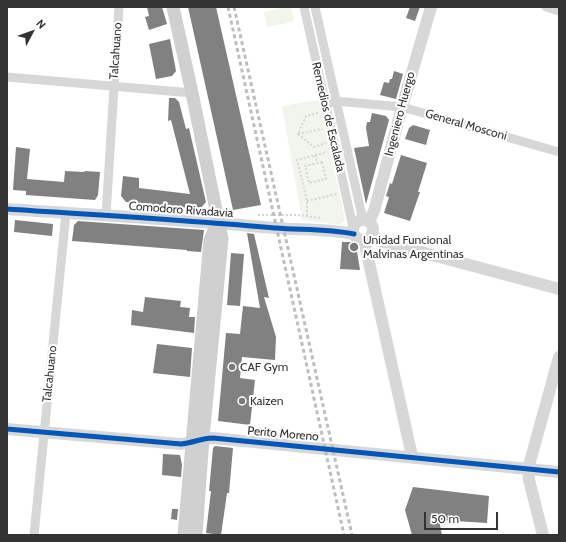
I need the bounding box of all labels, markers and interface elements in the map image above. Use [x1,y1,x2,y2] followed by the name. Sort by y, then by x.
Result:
[12,12,52,52] north arrow
[33,17,49,32] text: N
[107,22,125,80] street label: Talcahuano
[308,61,348,173] street label: Remedios de Escalada
[382,70,418,158] street label: Ingeniero Huergo
[423,106,509,144] street label: General Mosconi
[128,199,234,221] street label: Comodoro Rivadavia
[363,233,464,261] place label: Unidad Funcional Malvinas Argentinas
[348,241,360,253] marker: Unidad Funcional Malvinas Argentinas
[40,345,60,403] street label: Talcahuano
[240,360,288,374] place label: CAF Gym
[227,362,237,372] marker: CAF Gym
[250,394,283,408] place label: Kaizen
[237,396,247,406] marker: Kaizen
[247,424,319,444] street label: Perito Moreno
[426,504,500,530] scale bar
[431,511,459,526] text: 50 m

